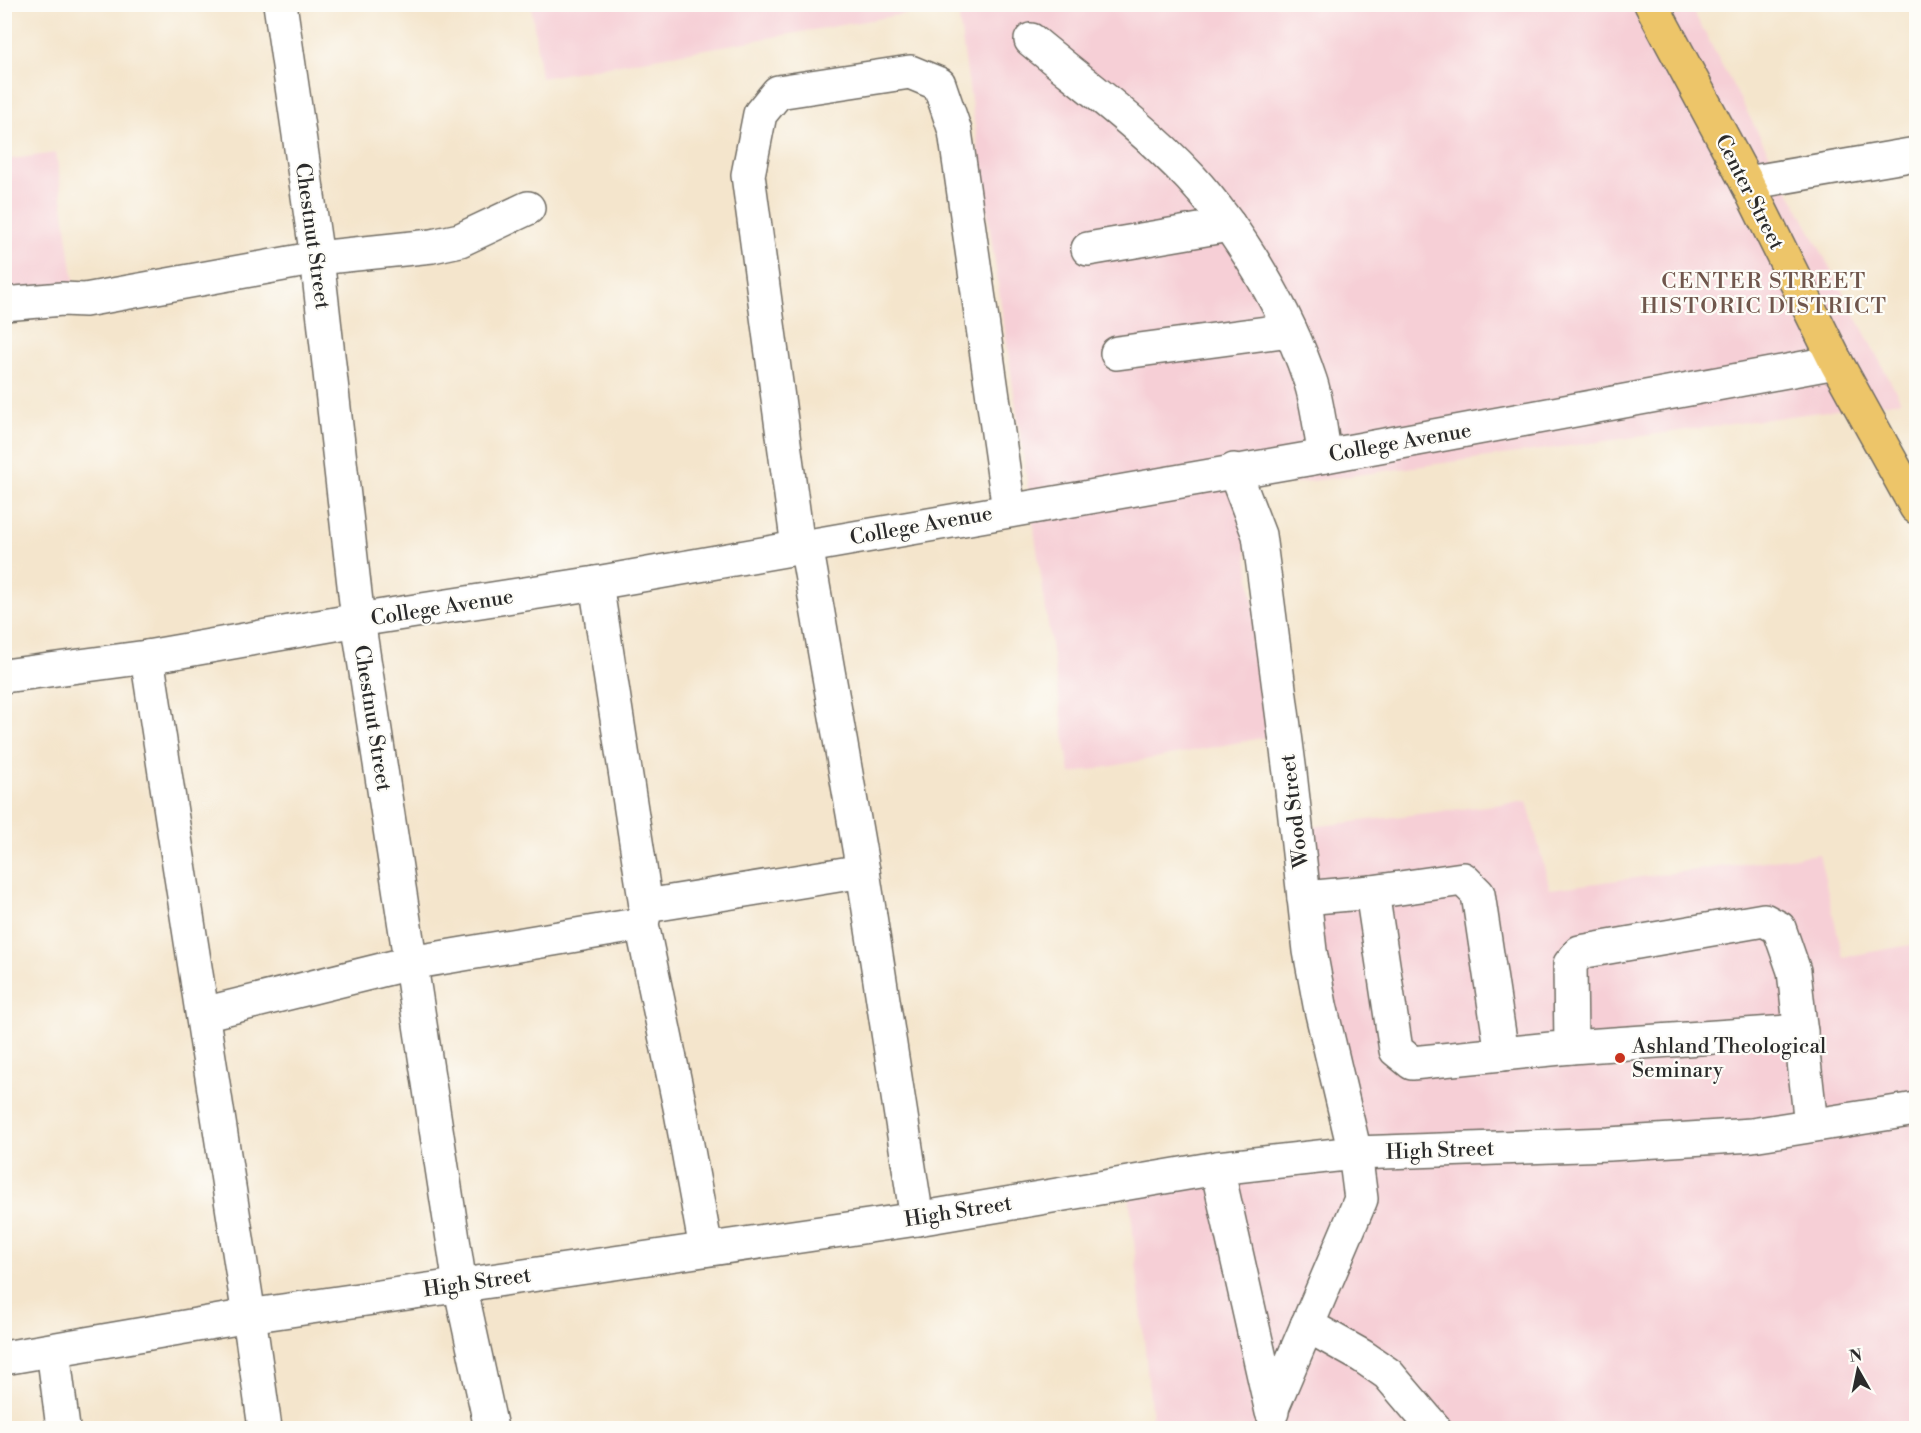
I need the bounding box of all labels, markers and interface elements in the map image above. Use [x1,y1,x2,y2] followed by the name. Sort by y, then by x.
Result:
[1709,130,1790,255] street label: Center Street
[289,161,335,312] street label: Chestnut Street
[1640,268,1888,320] district label: CENTER STREET HISTORIC DISTRICT
[1327,418,1473,468] street label: College Avenue
[848,501,994,551] street label: College Avenue
[369,584,515,632] street label: College Avenue
[348,643,396,794] street label: Chestnut Street
[1275,752,1315,870] street label: Wood Street
[1631,1034,1826,1084] place label: Ashland Theological Seminary
[1613,1051,1627,1065] marker: Ashland Theological Seminary
[1385,1136,1495,1166] street label: High Street
[903,1191,1014,1233] street label: High Street
[422,1262,533,1303] street label: High Street
[1828,1340,1888,1400] north arrow
[1848,1345,1864,1367] text: N

